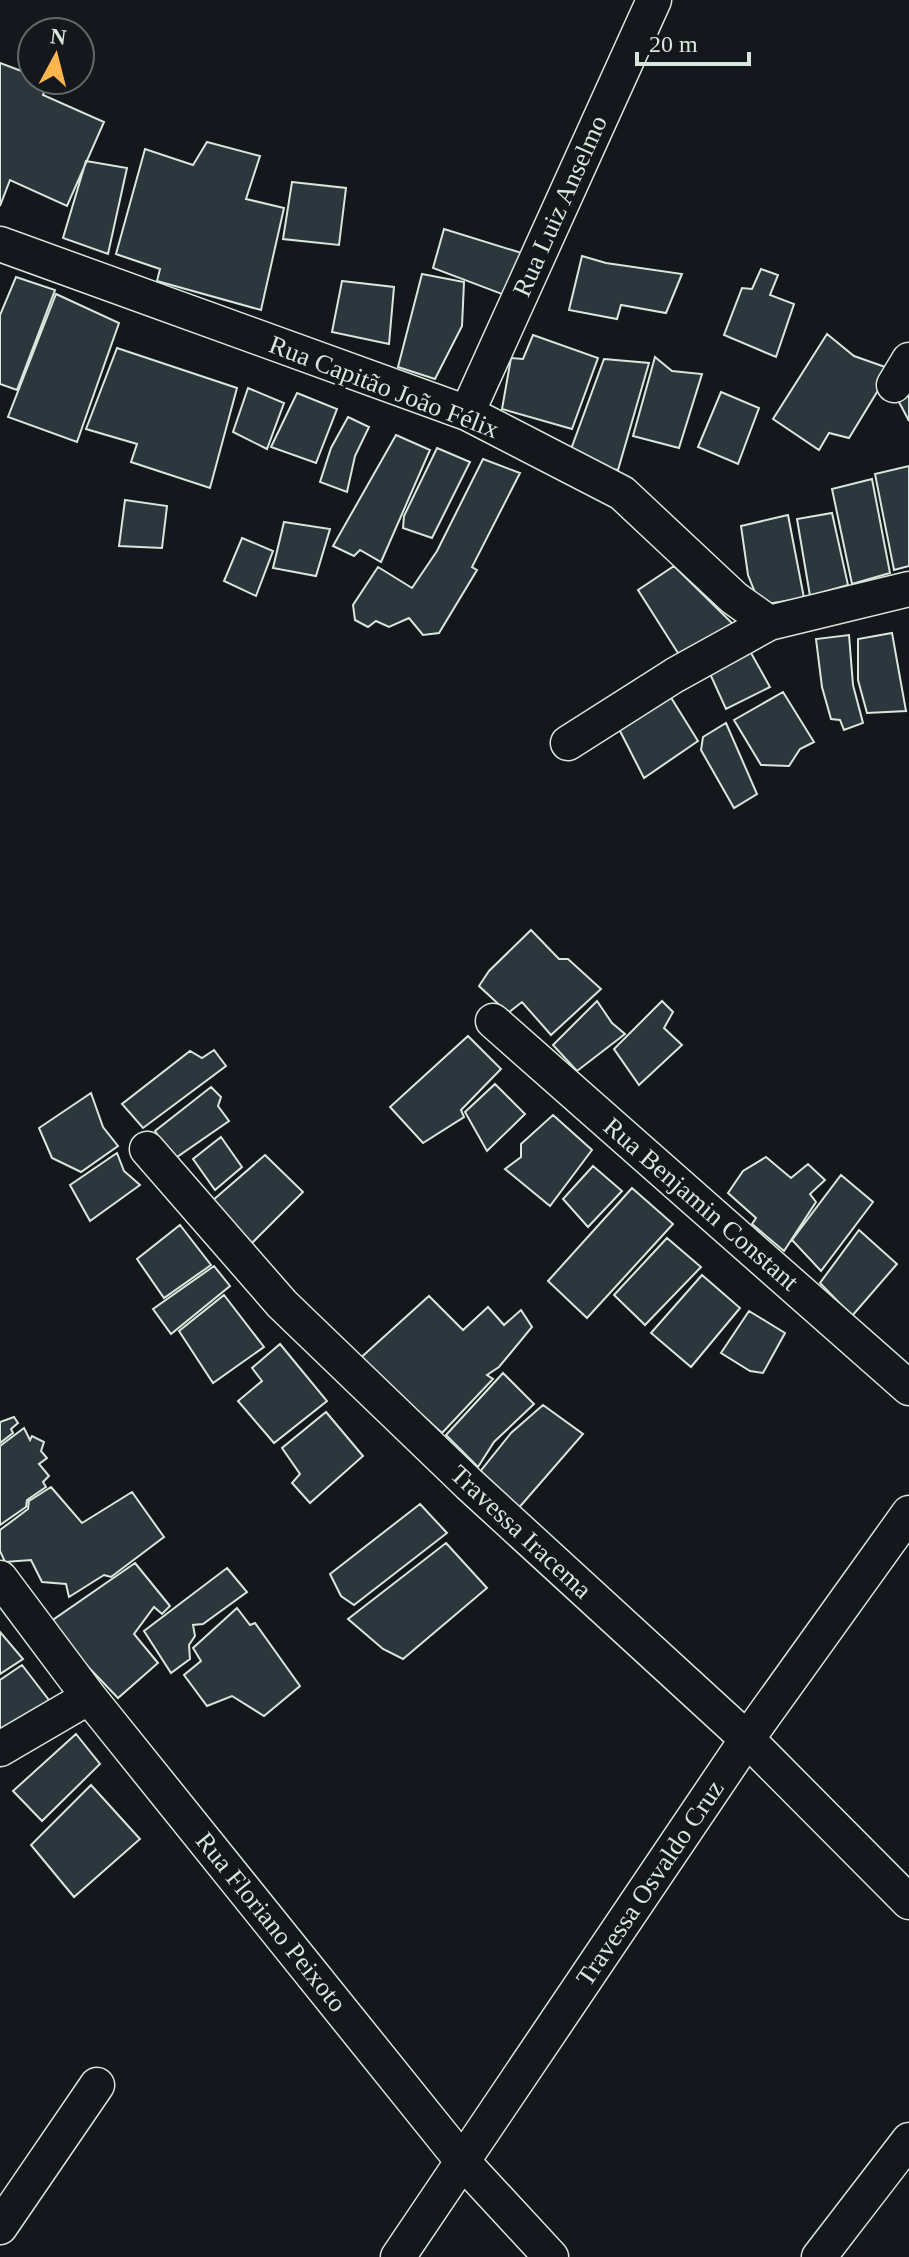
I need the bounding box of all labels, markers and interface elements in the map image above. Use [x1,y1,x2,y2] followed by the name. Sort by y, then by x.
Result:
[16,16,96,96] north arrow
[637,16,749,66] scale bar
[49,23,68,50] text: N
[649,31,698,57] text: 20 m
[507,111,613,301] street label: Rua Luiz Anselmo
[265,330,503,444] street label: Rua Capitão João Félix
[598,1112,805,1297] street label: Rua Benjamin Constant
[445,1459,598,1605] street label: Travessa Iracema
[570,1775,730,1991] street label: Travessa Osvaldo Cruz
[190,1826,352,2018] street label: Rua Floriano Peixoto

